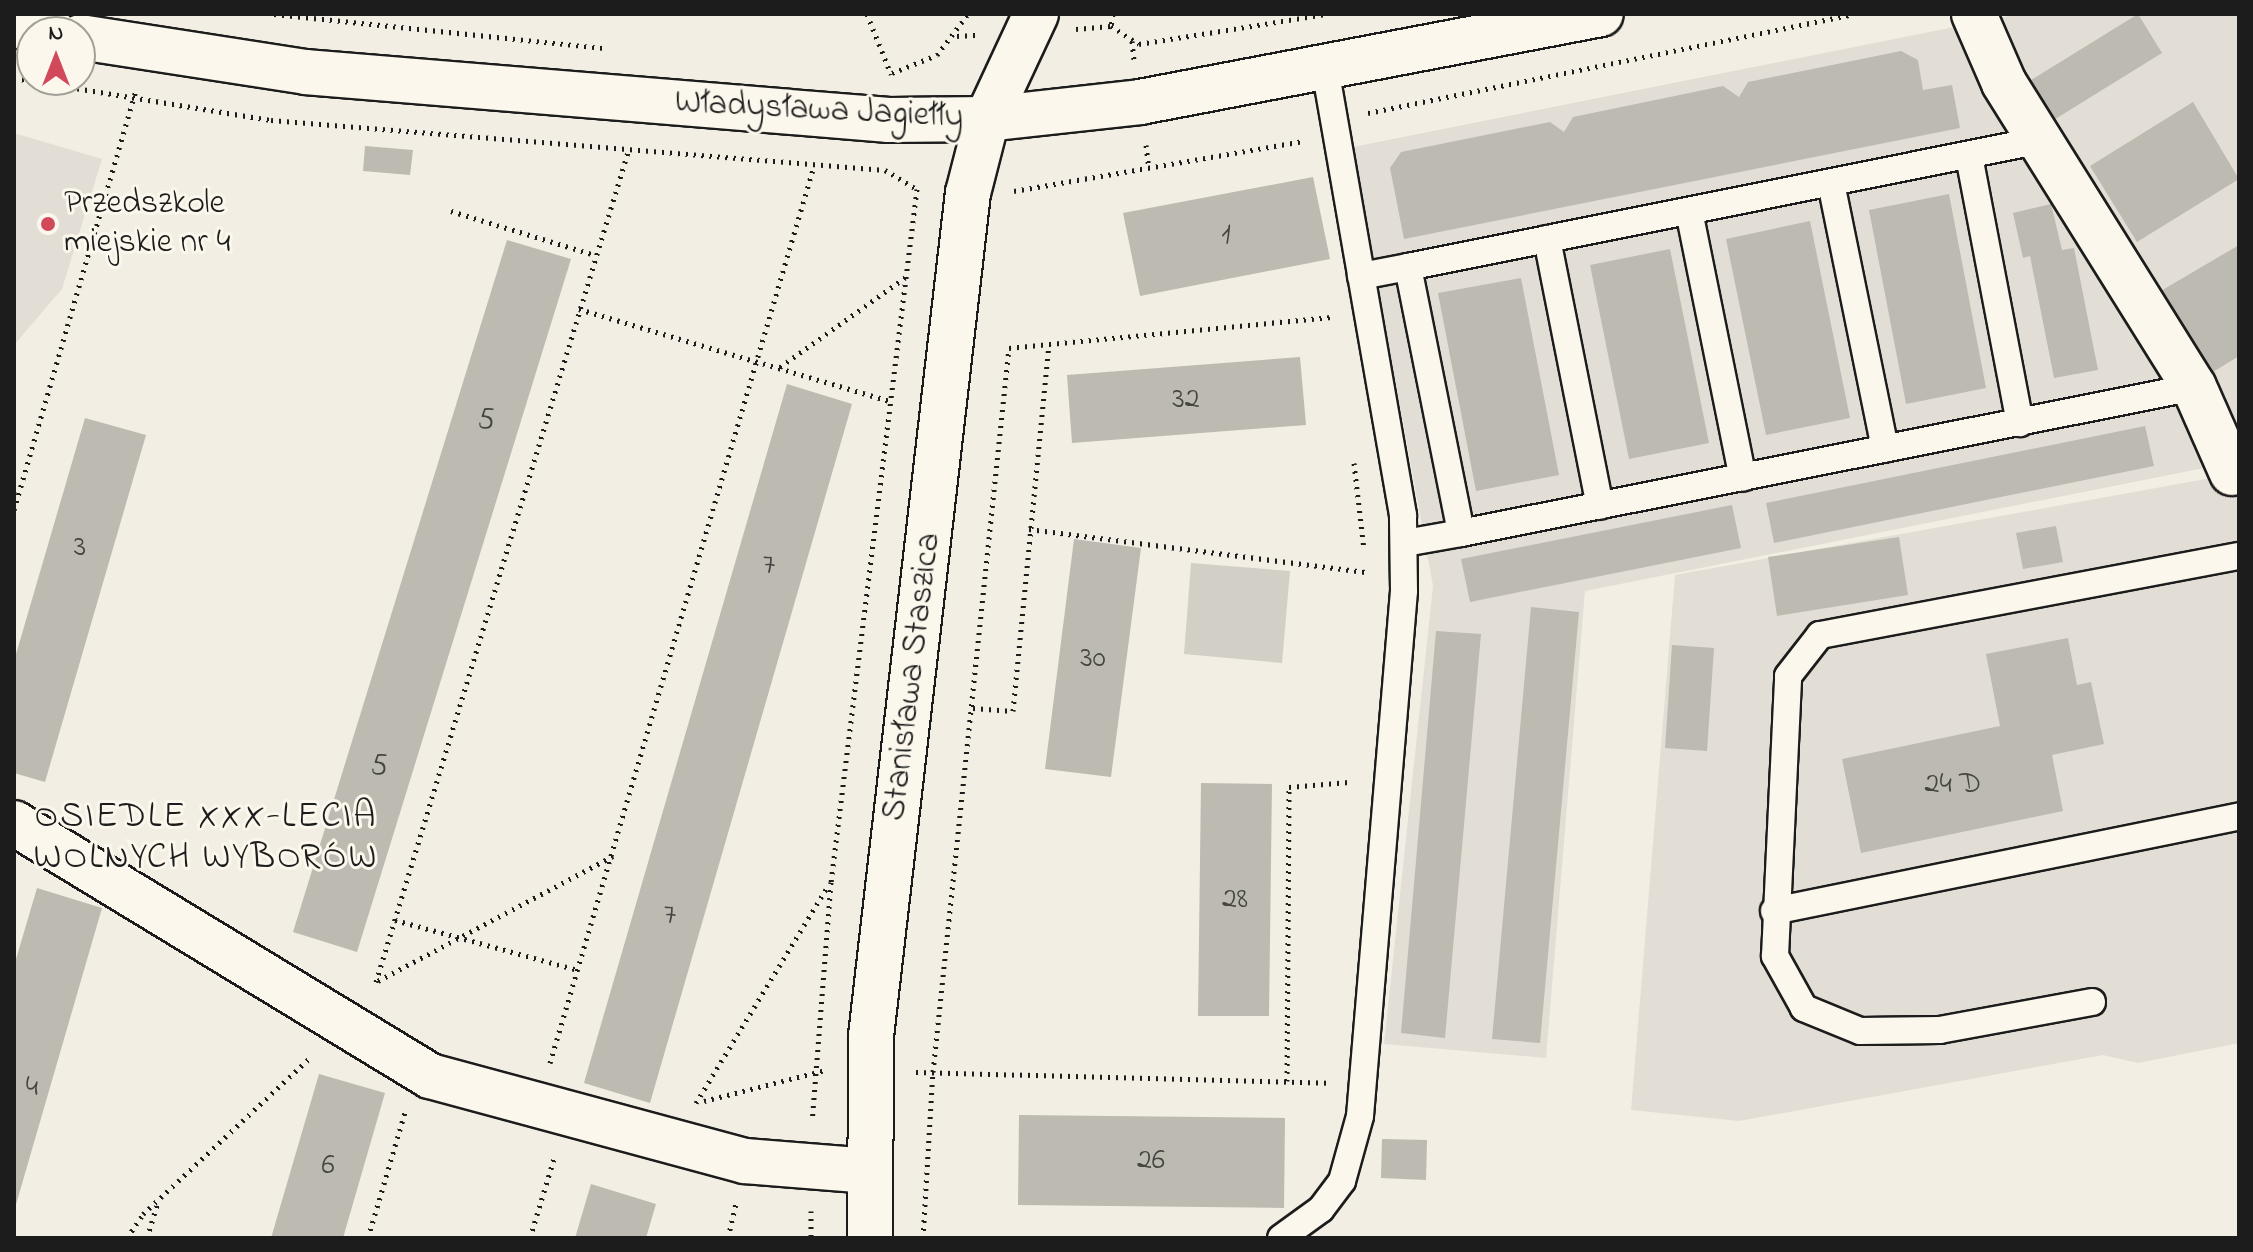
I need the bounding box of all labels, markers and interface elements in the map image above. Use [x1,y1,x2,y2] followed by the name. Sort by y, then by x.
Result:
[16,16,96,96] north arrow
[49,18,63,50] text: N
[674,83,964,139] street label: Władysława Jagiełły
[64,184,230,264] place label: Przedszkole miejskie nr 4
[39,215,57,233] marker: Przedszkole miejskie nr 4
[1221,218,1231,254] house number: 1
[1172,382,1200,418] house number: 32
[477,403,495,439] house number: 5
[74,530,86,566] house number: 3
[875,531,951,823] street label: Stanisława Staszica
[763,548,775,584] house number: 7
[1080,641,1106,677] house number: 30
[370,749,388,785] house number: 5
[1925,767,1981,803] house number: 24 D
[34,795,378,880] district label: OSIEDLE XXX-LECIA WOLNYCH WYBORÓW
[1222,882,1248,918] house number: 28
[664,898,676,934] house number: 7
[26,1070,38,1106] house number: 4
[1137,1143,1165,1179] house number: 26
[321,1148,335,1184] house number: 6

